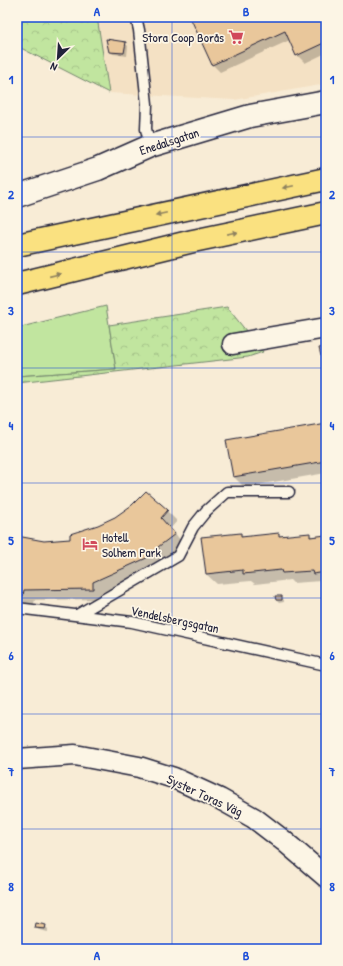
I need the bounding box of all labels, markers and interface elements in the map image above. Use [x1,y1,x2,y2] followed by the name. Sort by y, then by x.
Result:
[94,2,101,20] text: A
[243,2,250,20] text: B
[142,28,224,46] place label: Stora Coop Borås
[227,28,245,46] supermarket icon: Stora Coop Borås
[38,38,78,78] north arrow
[48,59,59,75] text: N
[9,70,14,88] text: 1
[330,70,335,88] text: 1
[137,123,201,159] street label: Enedalsgatan
[282,184,294,190] one-way arrow
[8,185,15,203] text: 2
[329,185,336,203] text: 2
[155,211,167,217] one-way arrow
[225,230,238,236] one-way arrow
[49,272,61,278] one-way arrow
[8,301,14,319] text: 3
[329,301,335,319] text: 3
[9,416,14,434] text: 4
[330,416,335,434] text: 4
[102,528,161,561] place label: Hotell Solhem Park
[8,531,14,549] text: 5
[329,531,335,549] text: 5
[81,535,99,553] hotel icon: Hotell Solhem Park
[129,601,221,637] street label: Vendelsbergsgatan
[8,646,14,664] text: 6
[329,646,335,664] text: 6
[7,762,15,780] text: 7
[328,762,336,780] text: 7
[164,770,246,821] street label: Syster Toras Väg
[8,877,14,895] text: 8
[329,877,335,895] text: 8
[94,946,101,964] text: A
[243,946,250,964] text: B

